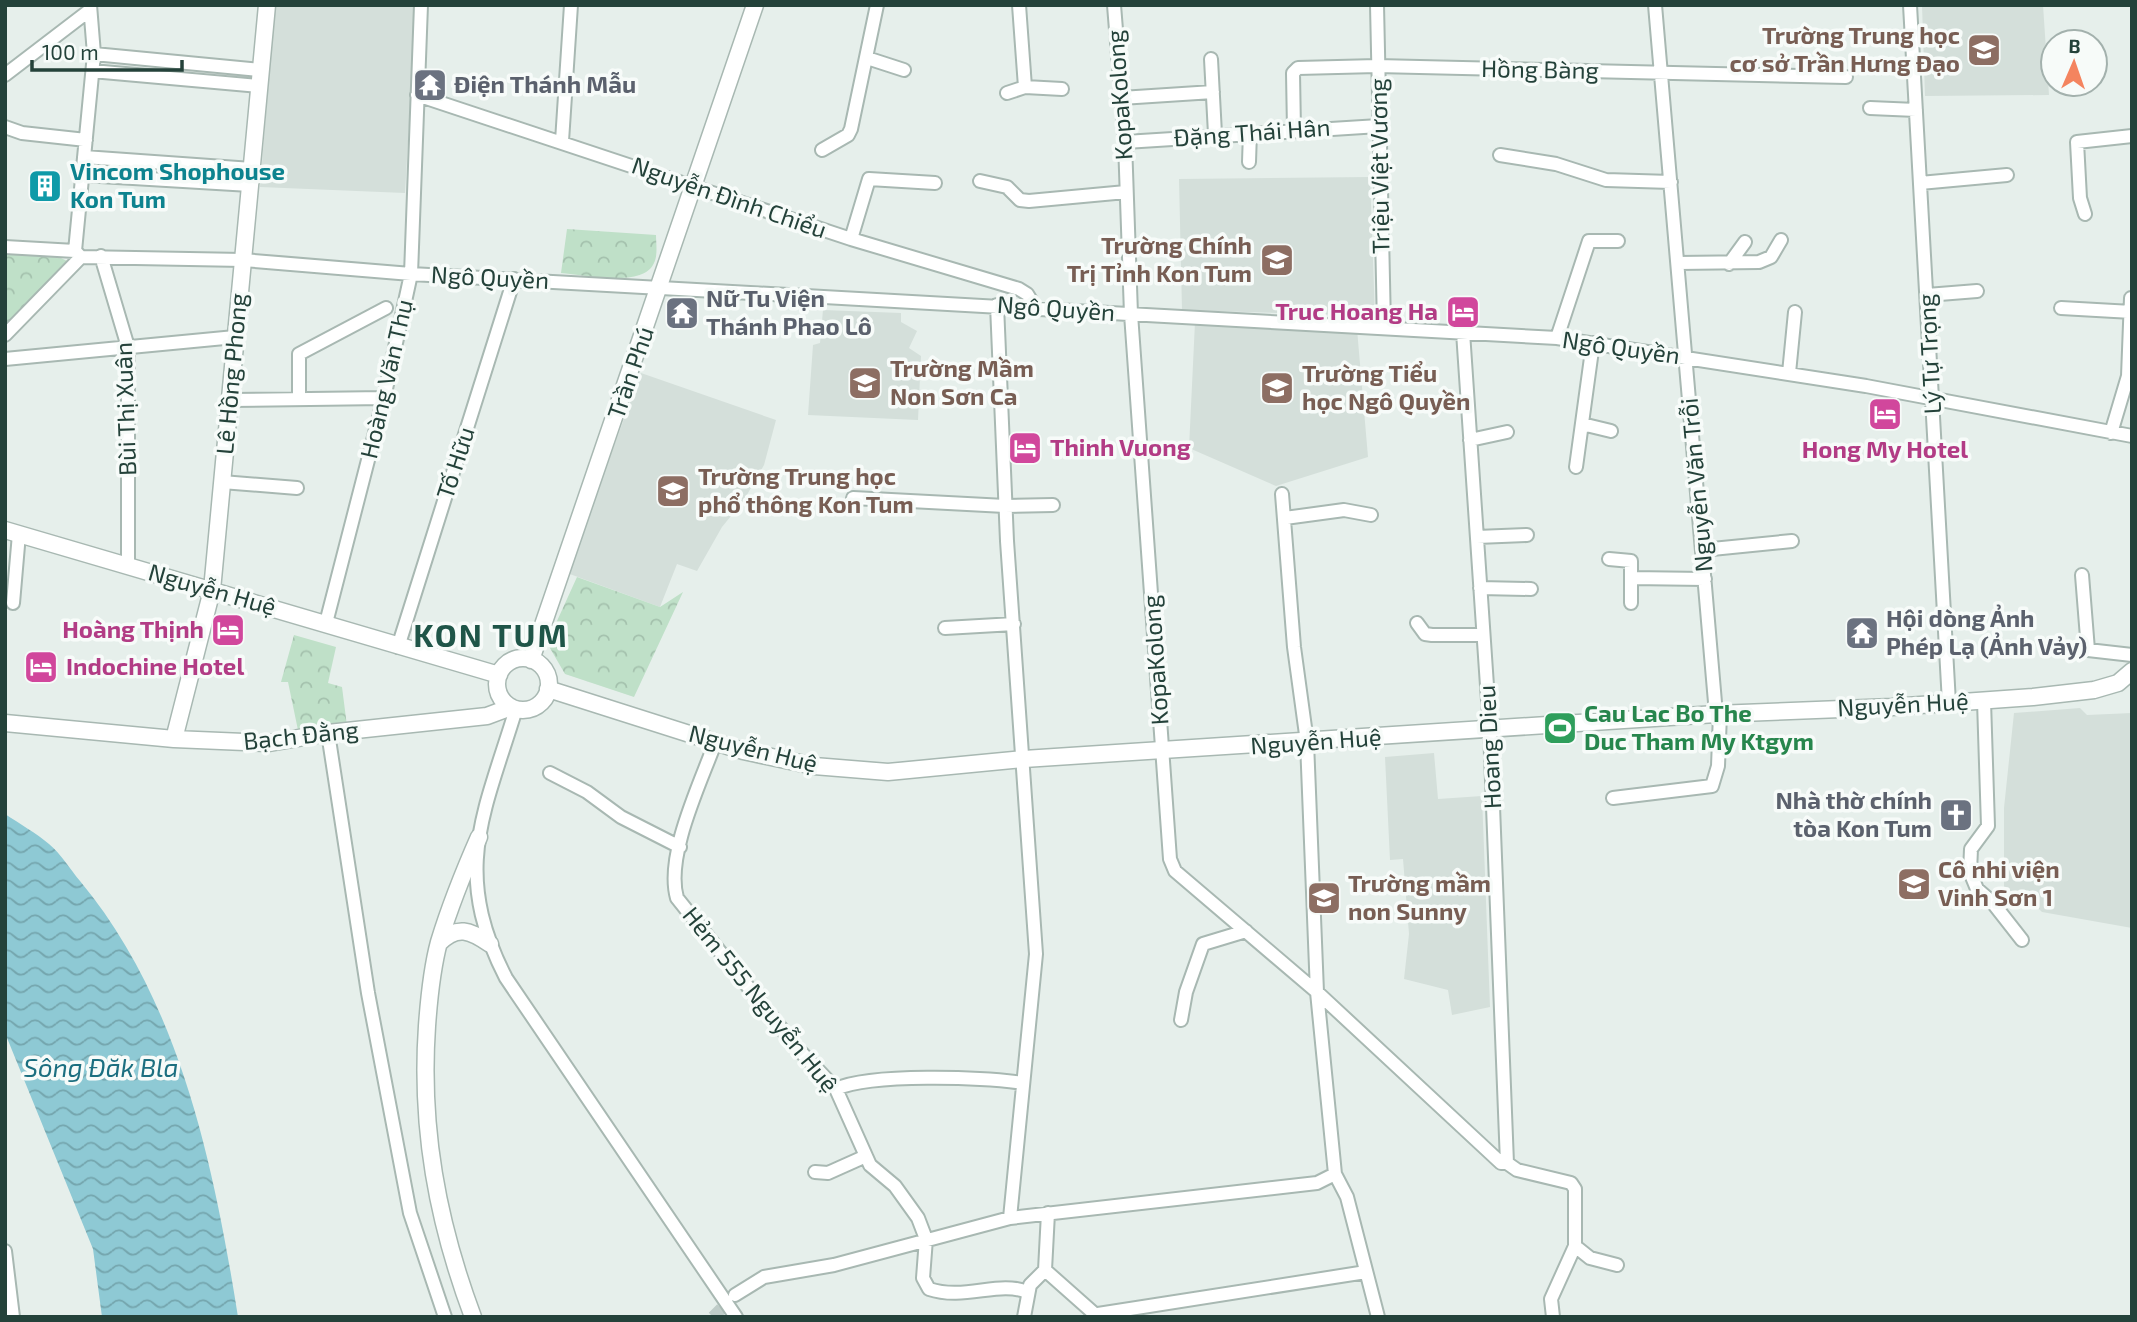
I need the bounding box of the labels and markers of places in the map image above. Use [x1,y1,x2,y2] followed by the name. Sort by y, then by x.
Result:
[1730,20,1960,77] place label: Trường Trung học cơ sở Trần Hưng Đạo
[1965,31,2003,69] school or university icon: Trường Trung học cơ sở Trần Hưng Đạo
[411,66,449,104] temple icon: Điện Thánh Mẫu
[454,69,636,98] place label: Điện Thánh Mẫu
[70,156,285,213] place label: Vincom Shophouse Kon Tum
[26,167,64,205] building icon: Vincom Shophouse Kon Tum
[1067,230,1252,287] place label: Trường Chính Trị Tỉnh Kon Tum
[1258,241,1296,279] school or university icon: Trường Chính Trị Tỉnh Kon Tum
[706,283,872,340] place label: Nữ Tu Viện Thánh Phao Lô
[1444,293,1482,331] hotel icon: Truc Hoang Ha
[663,294,701,332] temple icon: Nữ Tu Viện Thánh Phao Lô
[1275,296,1438,325] place label: Truc Hoang Ha
[890,353,1034,410] place label: Trường Mầm Non Sơn Ca
[1302,358,1471,416] place label: Trường Tiểu học Ngô Quyền
[846,364,884,402] school or university icon: Trường Mầm Non Sơn Ca
[1258,369,1296,407] school or university icon: Trường Tiểu học Ngô Quyền
[1866,395,1904,433] hotel icon: Hong My Hotel
[1006,429,1044,467] hotel icon: Thinh Vuong
[1050,432,1191,461] place label: Thinh Vuong
[1802,434,1968,463] place label: Hong My Hotel
[698,461,914,518] place label: Trường Trung học phổ thông Kon Tum
[654,472,692,510] school or university icon: Trường Trung học phổ thông Kon Tum
[1886,603,2087,660] place label: Hội dòng Ảnh Phép Lạ (Ảnh Vảy)
[209,611,247,649] hotel icon: Hoàng Thịnh
[62,614,204,643] place label: Hoàng Thịnh
[1843,614,1881,652] temple icon: Hội dòng Ảnh Phép Lạ (Ảnh Vảy)
[22,648,60,686] hotel icon: Indochine Hotel
[66,651,244,680] place label: Indochine Hotel
[1584,698,1814,755] place label: Cau Lac Bo The Duc Tham My Ktgym
[1541,709,1579,747] sports icon: Cau Lac Bo The Duc Tham My Ktgym
[1775,785,1932,842] place label: Nhà thờ chính tòa Kon Tum
[1937,796,1975,834] church icon: Nhà thờ chính tòa Kon Tum
[1938,854,2060,911] place label: Cô nhi viện Vinh Sơn 1
[1895,865,1933,903] school or university icon: Cô nhi viện Vinh Sơn 1
[1348,868,1491,925] place label: Trường mầm non Sunny
[1305,879,1343,917] school or university icon: Trường mầm non Sunny

